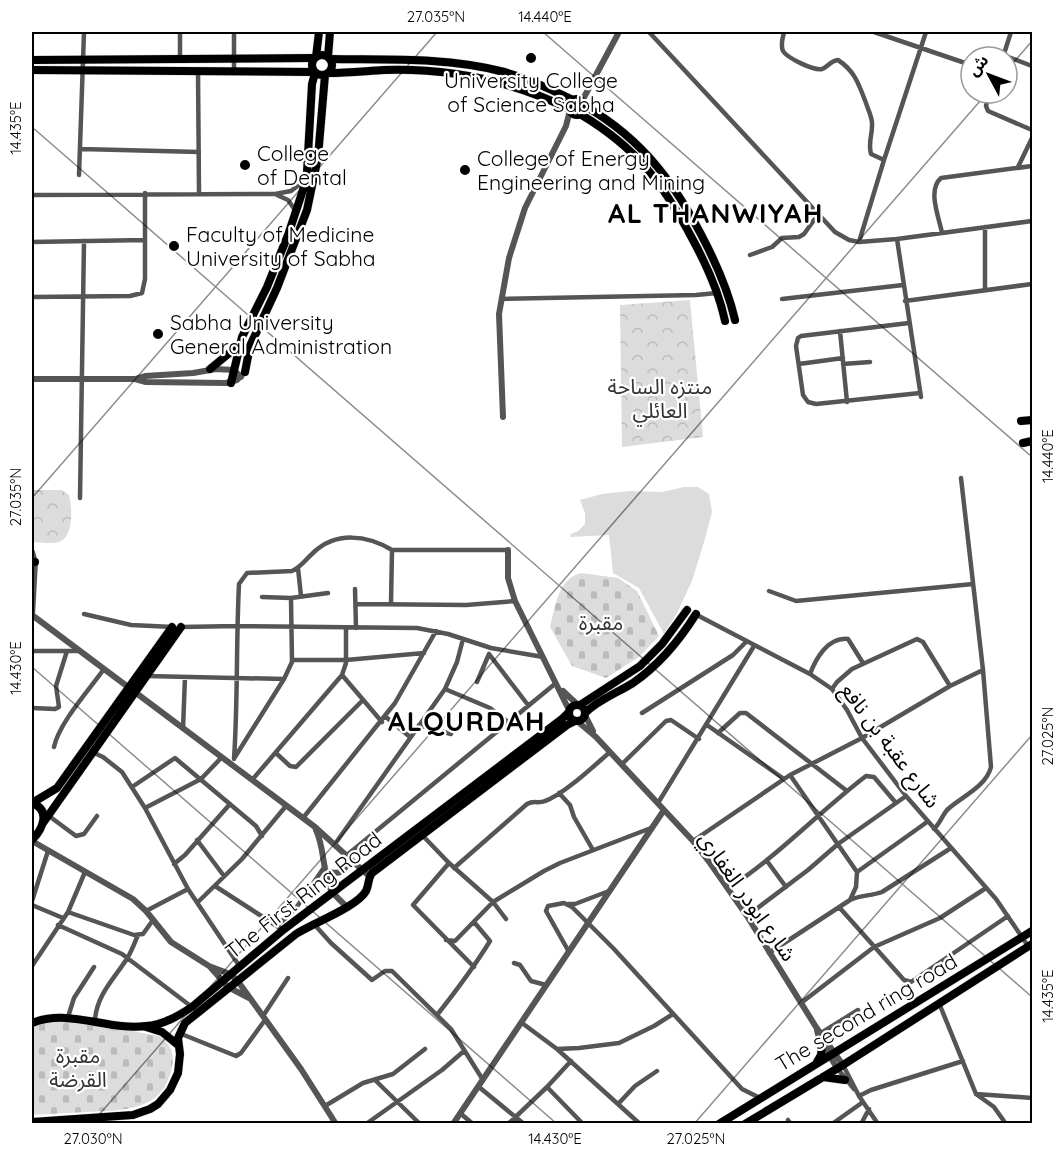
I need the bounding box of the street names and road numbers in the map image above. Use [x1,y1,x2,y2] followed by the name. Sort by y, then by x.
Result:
[833,677,946,814] street label: شارع عقبة بن نافع
[220,826,386,964] street label: The First Ring Road
[691,826,802,968] street label: شارع ابودر الغفاري
[770,947,962,1077] street label: The second ring road

